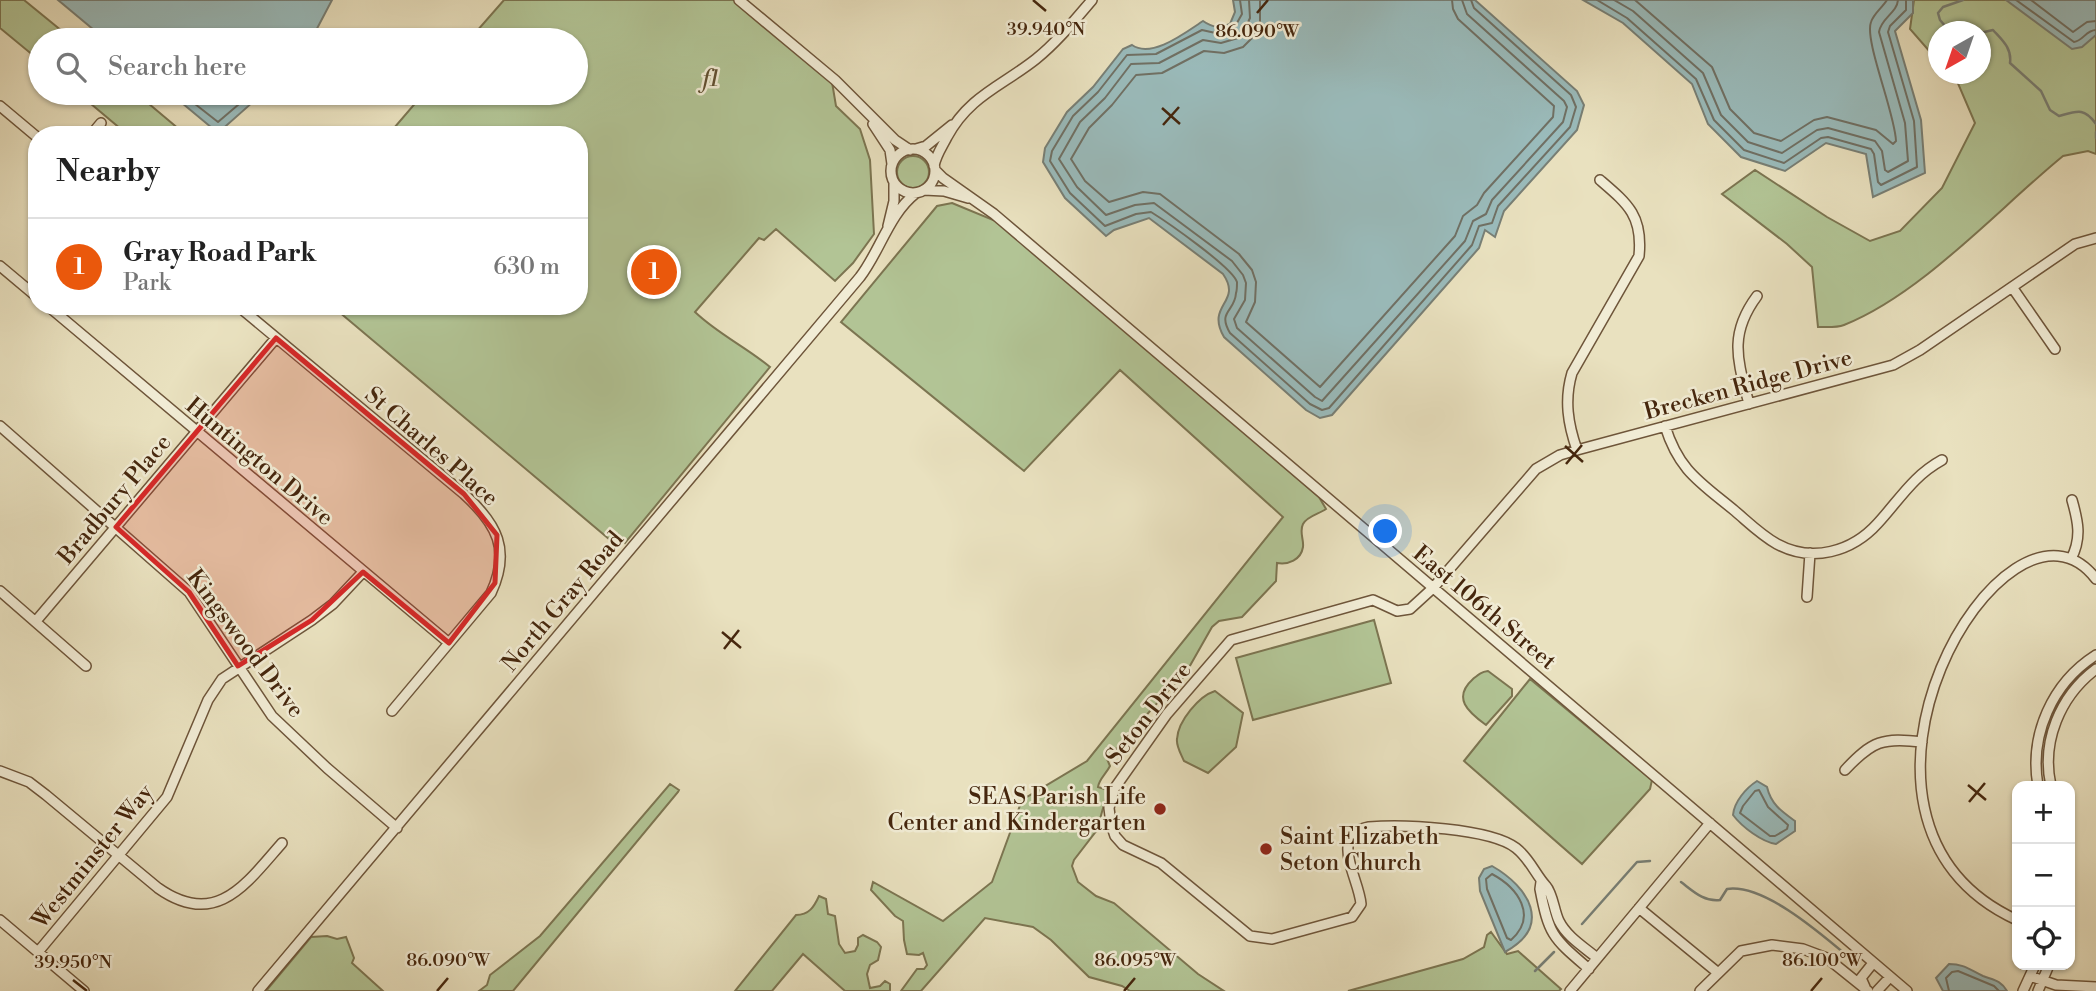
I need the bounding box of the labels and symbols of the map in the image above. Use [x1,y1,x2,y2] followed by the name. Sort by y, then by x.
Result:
[1007,18,1086,41] text: 39.940°N
[1215,20,1299,43] text: 86.090°W
[1928,21,1991,84] north arrow
[697,65,718,93] park label: f1
[631,246,677,298] pin: 1
[1640,344,1855,426] street label: Brecken Ridge Drive
[359,381,504,512] street label: St Charles Place
[180,392,339,532] street label: Huntington Drive
[52,429,177,571] street label: Bradbury Place
[1368,514,1402,548] your location
[496,526,630,678] street label: North Gray Road
[1407,540,1562,676] street label: East 106th Street
[180,564,310,723] street label: Kingswood Drive
[1100,657,1198,771] street label: Seton Drive
[25,778,160,935] street label: Westminster Way
[888,783,1146,837] place label: SEAS Parish Life Center and Kindergarten
[1152,801,1168,817] marker: SEAS Parish Life Center and Kindergarten
[1280,823,1439,877] place label: Saint Elizabeth Seton Church
[1258,841,1274,857] marker: Saint Elizabeth Seton Church
[406,949,490,972] text: 86.090°W
[1094,949,1176,972] text: 86.095°W
[1782,949,1863,972] text: 86.100°W
[34,951,112,974] text: 39.950°N

